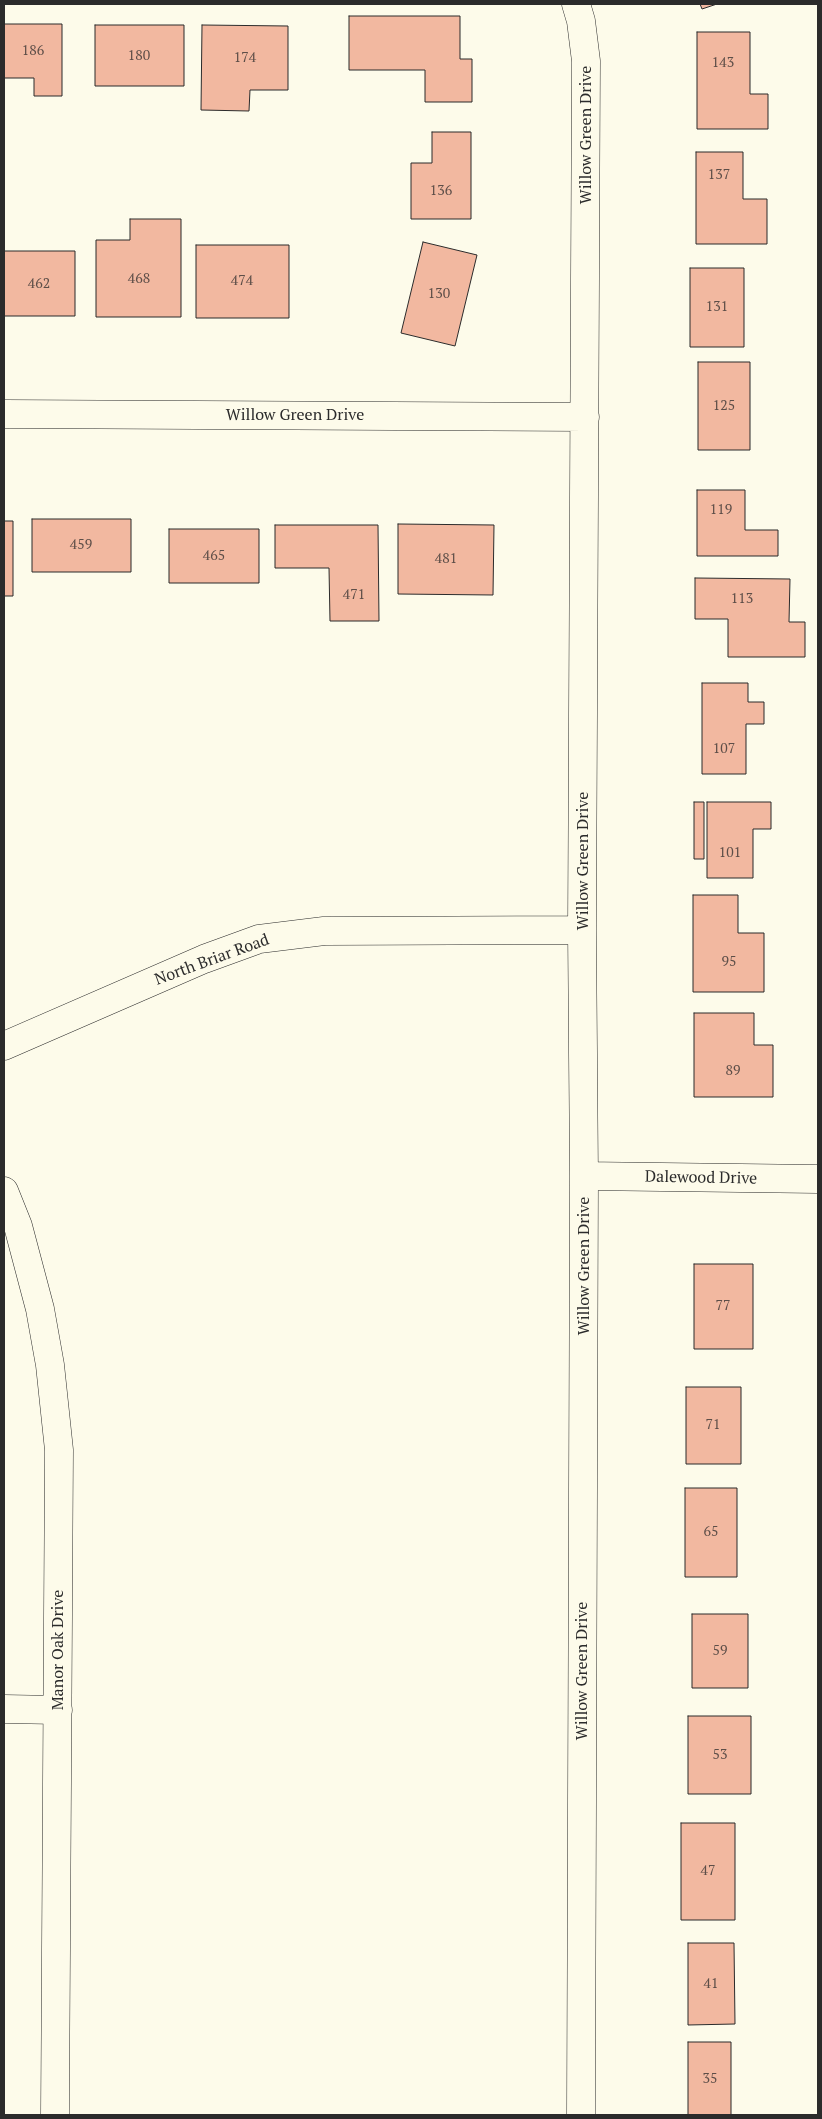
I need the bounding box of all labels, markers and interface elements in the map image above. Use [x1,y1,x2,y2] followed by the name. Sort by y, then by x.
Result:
[22,43,44,59] house number: 186
[128,48,150,64] house number: 180
[234,50,256,66] house number: 174
[712,55,734,71] house number: 143
[576,66,596,204] street label: Willow Green Drive
[708,167,730,183] house number: 137
[430,183,452,199] house number: 136
[128,271,150,287] house number: 468
[231,273,253,289] house number: 474
[28,276,50,292] house number: 462
[428,286,450,302] house number: 130
[706,299,728,315] house number: 131
[713,398,735,414] house number: 125
[226,405,364,425] street label: Willow Green Drive
[710,502,732,518] house number: 119
[70,537,92,553] house number: 459
[203,548,225,564] house number: 465
[435,551,457,567] house number: 481
[343,587,365,603] house number: 471
[731,591,753,607] house number: 113
[713,741,735,757] house number: 107
[573,792,593,930] street label: Willow Green Drive
[719,845,741,861] house number: 101
[152,930,272,990] street label: North Briar Road
[722,954,736,970] house number: 95
[726,1063,740,1079] house number: 89
[645,1167,757,1189] street label: Dalewood Drive
[574,1197,594,1335] street label: Willow Green Drive
[716,1298,730,1314] house number: 77
[706,1417,720,1433] house number: 71
[704,1524,718,1540] house number: 65
[48,1590,68,1710] street label: Manor Oak Drive
[572,1602,592,1740] street label: Willow Green Drive
[713,1643,727,1659] house number: 59
[713,1747,727,1763] house number: 53
[701,1863,715,1879] house number: 47
[704,1976,718,1992] house number: 41
[703,2071,717,2087] house number: 35

